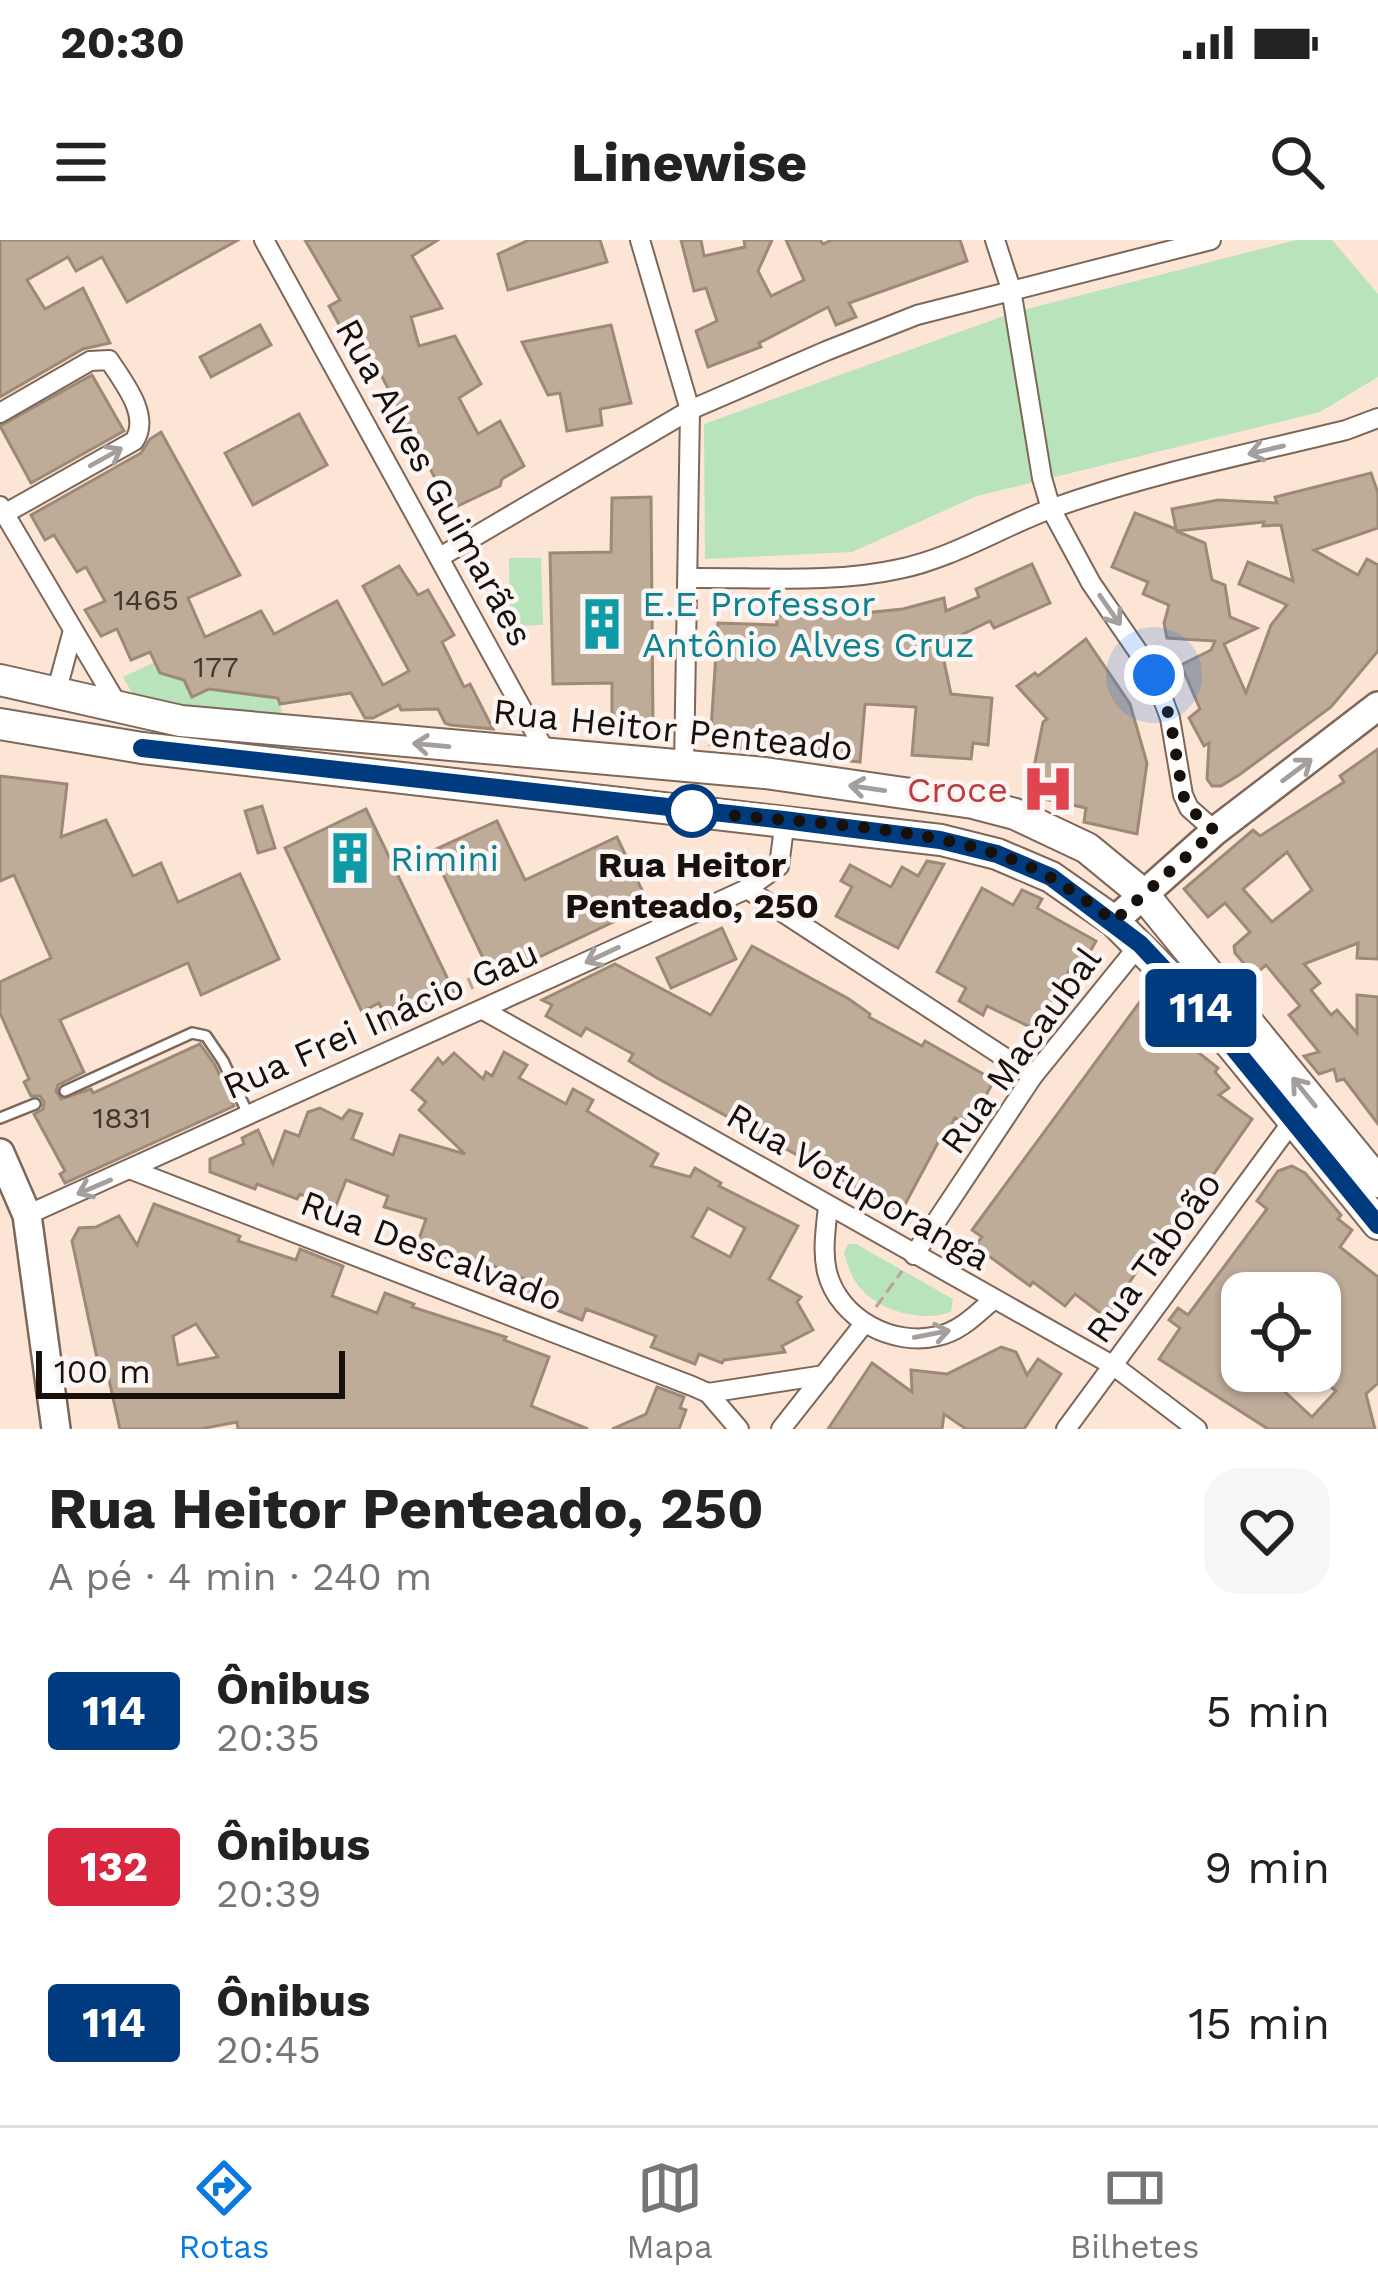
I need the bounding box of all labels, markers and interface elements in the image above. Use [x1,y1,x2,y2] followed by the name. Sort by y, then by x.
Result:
[60,16,185,69] text: 20:30
[48,129,114,195] icon: menu
[1264,129,1330,195] icon: search
[571,131,807,194] text: Linewise
[327,311,542,654] street label: Rua Alves Guimarães
[1247,439,1285,462] one-way arrow
[88,444,123,468] one-way arrow
[113,582,179,617] house number: 1465
[642,583,974,666] place label: E.E Professor Antônio Alves Cruz
[1097,593,1122,626] one-way arrow
[573,595,631,653] building icon: E.E Professor Antônio Alves Cruz
[1124,645,1184,705] your location
[193,649,239,684] house number: 177
[491,690,855,770] street label: Rua Heitor Penteado
[412,733,451,756] one-way arrow
[1280,757,1313,783] one-way arrow
[1019,760,1077,818] hospital icon: Croce
[907,769,1008,811] place label: Croce
[848,776,887,799] one-way arrow
[667,786,717,836] marker: Rua Heitor Penteado, 250
[321,829,379,887] building icon: Rimini
[390,838,499,880] place label: Rimini
[565,844,819,927] place label: Rua Heitor Penteado, 250
[216,932,544,1108] street label: Rua Frei Inácio Gau
[932,939,1110,1162] street label: Rua Macaubal
[585,946,621,968] one-way arrow
[1132,969,1270,1047] line badge: 114
[1169,983,1233,1032] text: 114
[1291,1077,1318,1108] one-way arrow
[719,1094,998,1279] street label: Rua Votuporanga
[93,1100,151,1135] house number: 1831
[1078,1164,1230,1351] street label: Rua Taboão
[77,1177,113,1199] one-way arrow
[295,1182,568,1320] street label: Rua Descalvado
[1221,1272,1341,1392] map controls
[1221,1272,1341,1392] button: locate
[912,1322,951,1344] one-way arrow
[36,1345,345,1398] scale bar
[54,1352,151,1391] text: 100 m
[1204,1468,1330,1594] button: heart
[48,1475,764,1542] text: Rua Heitor Penteado, 250
[48,1554,432,1599] text: A pé · 4 min · 240 m
[216,1662,370,1715] text: Ônibus
[1206,1685,1330,1738] text: 5 min
[82,1686,146,1735] text: 114
[216,1715,320,1760] text: 20:35
[216,1818,370,1871] text: Ônibus
[1204,1841,1330,1894] text: 9 min
[80,1842,148,1891] text: 132
[216,1871,321,1916] text: 20:39
[216,1974,370,2027] text: Ônibus
[1188,1997,1330,2050] text: 15 min
[82,1998,146,2047] text: 114
[216,2027,321,2072] text: 20:45
[179,2155,269,2266] tab: Rotas
[627,2155,713,2266] tab: Mapa
[1070,2155,1199,2266] tab: Bilhetes

